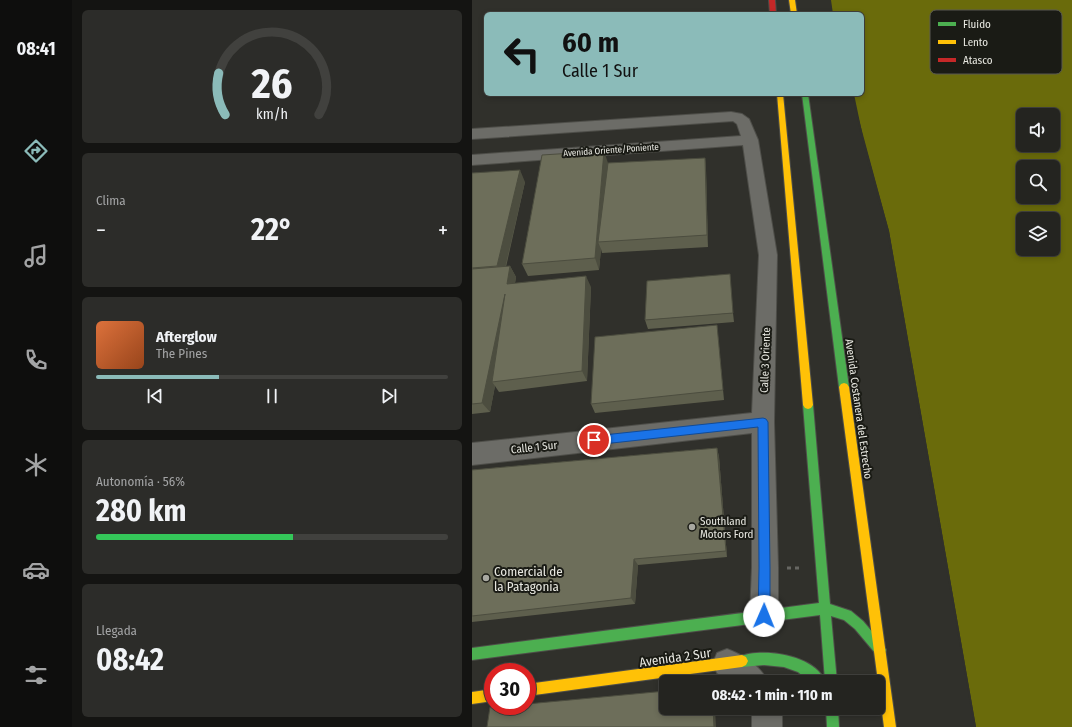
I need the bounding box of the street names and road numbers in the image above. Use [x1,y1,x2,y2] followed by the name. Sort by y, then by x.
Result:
[563,142,660,158] street label: Avenida Oriente/Poniente
[758,327,773,393] street label: Calle 3 Oriente
[842,338,875,480] street label: Avenida Costanera del Estrecho
[510,439,558,456] street label: Calle 1 Sur
[638,645,712,670] street label: Avenida 2 Sur

